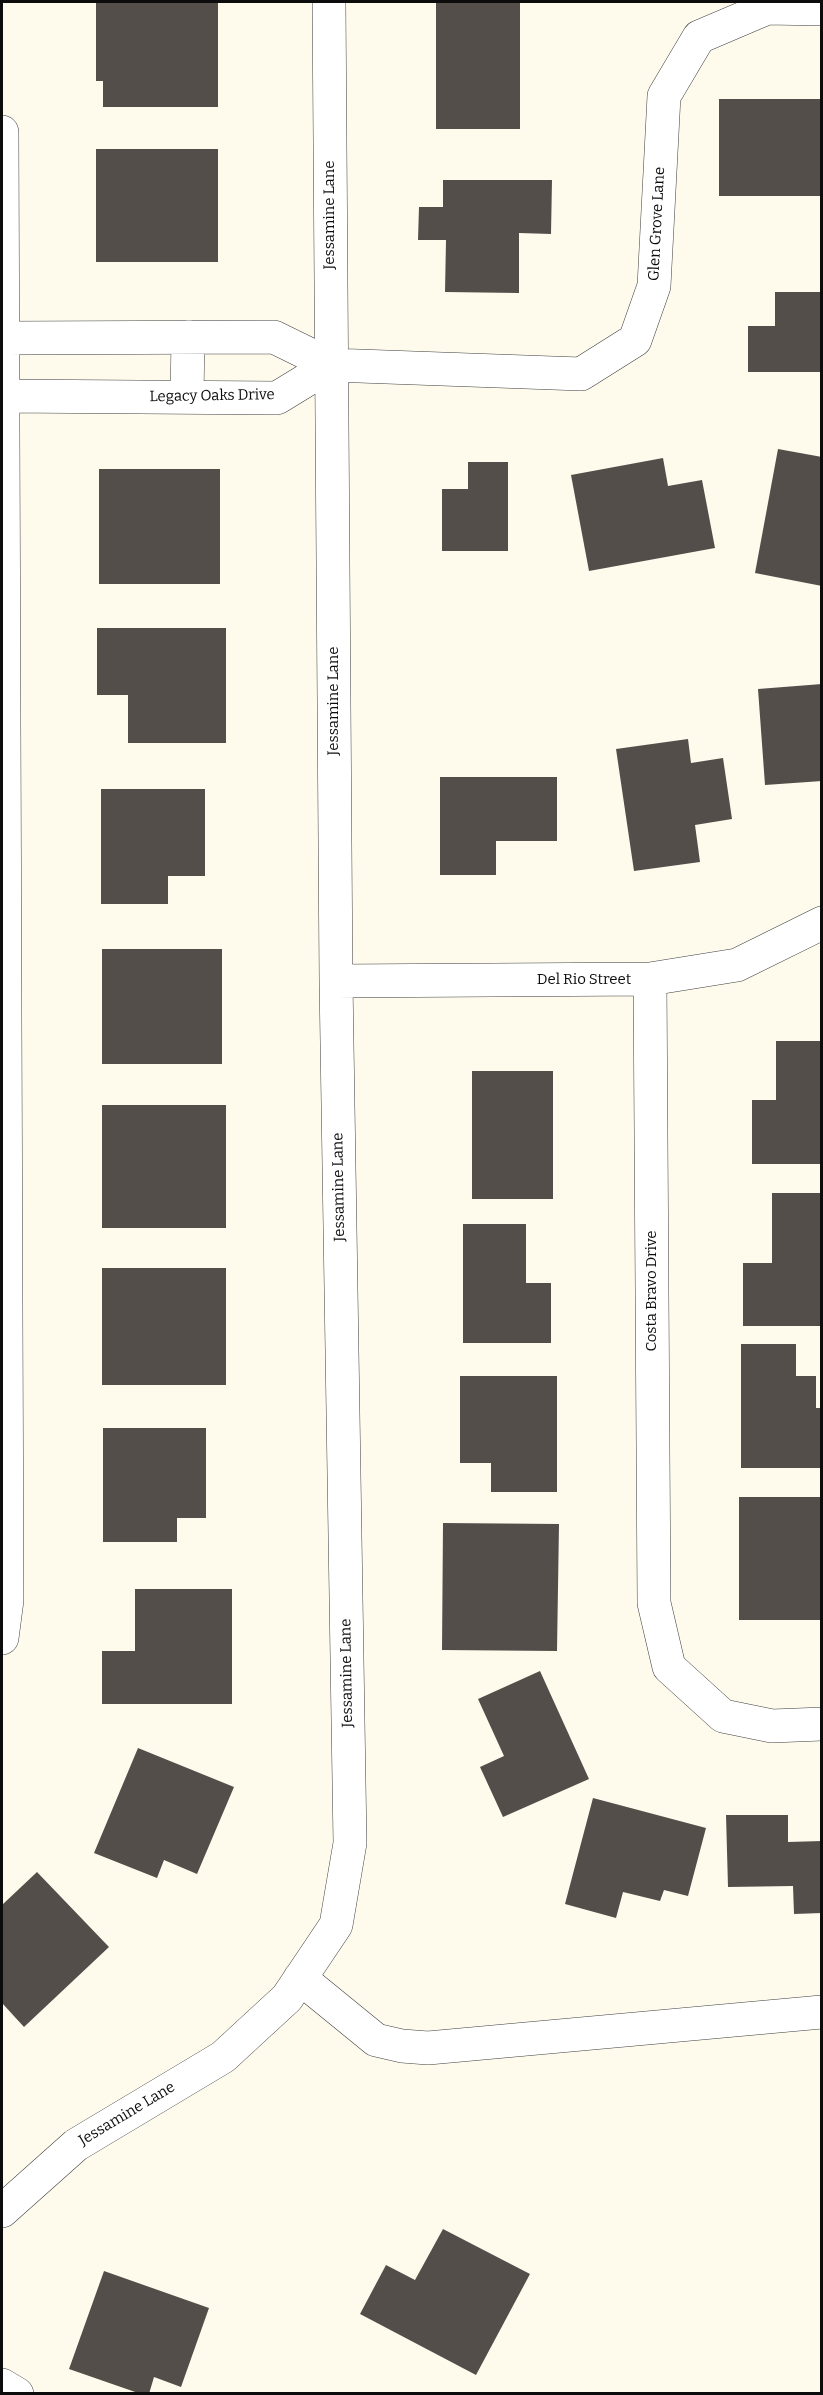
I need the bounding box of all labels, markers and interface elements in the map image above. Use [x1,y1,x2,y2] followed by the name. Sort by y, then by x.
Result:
[321,161,339,269] street label: Jessamine Lane
[645,166,669,282] street label: Glen Grove Lane
[149,386,275,406] street label: Legacy Oaks Drive
[325,647,343,755] street label: Jessamine Lane
[537,971,631,989] street label: Del Rio Street
[329,1132,349,1242] street label: Jessamine Lane
[643,1230,661,1352] street label: Costa Bravo Drive
[337,1618,357,1728] street label: Jessamine Lane
[76,2078,178,2150] street label: Jessamine Lane

